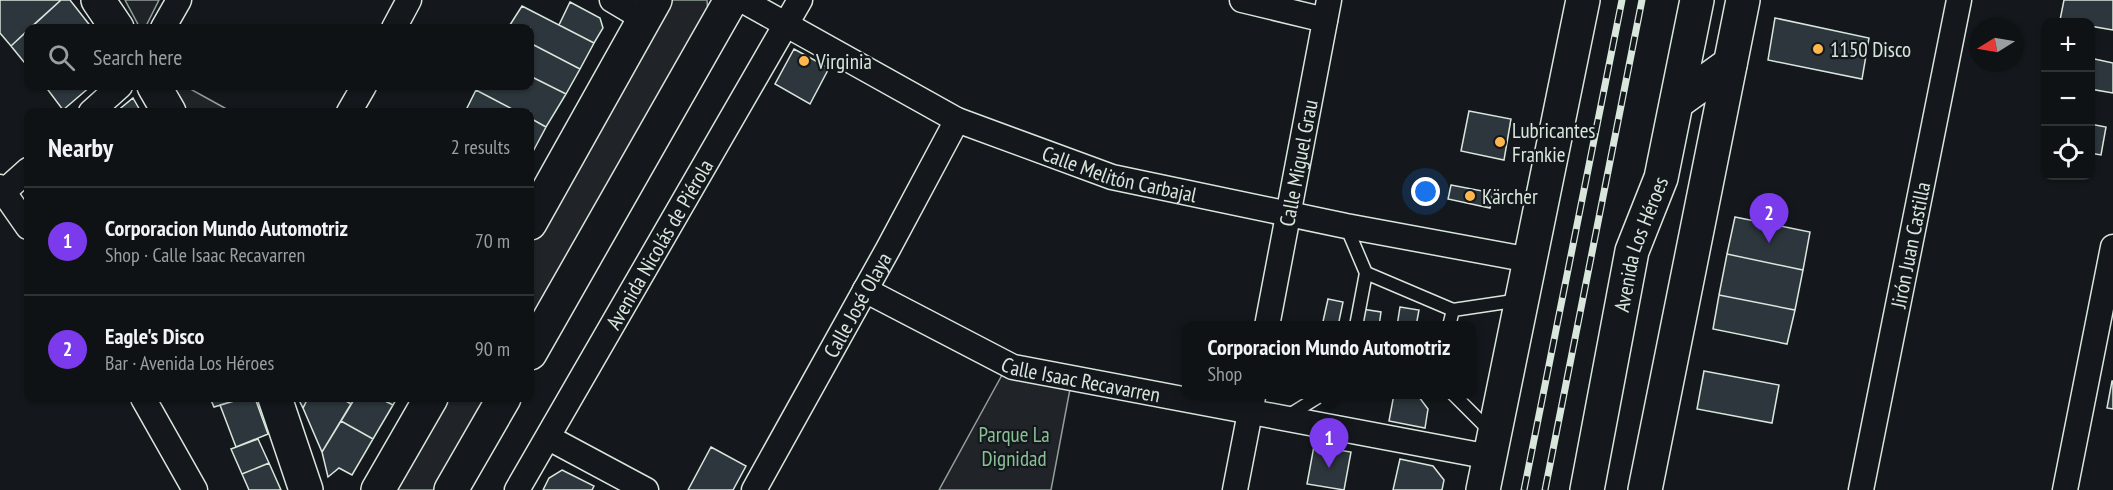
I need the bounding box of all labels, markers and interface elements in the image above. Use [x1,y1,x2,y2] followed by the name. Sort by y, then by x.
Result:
[1969,18,2023,72] north arrow
[2041,18,2095,180] map controls
[2041,18,2095,72] button: +
[24,24,534,90] search box
[1830,36,1911,63] place label: 1150 Disco
[45,41,78,74] icon: search
[1811,42,1825,56] marker: 1150 Disco
[93,43,182,71] text: Search here
[815,48,872,75] place label: Virginia
[797,54,811,68] marker: Virginia
[2041,72,2095,126] button: −
[1273,97,1323,229] street label: Calle Miguel Grau
[1512,117,1595,168] place label: Lubricantes Frankie
[2041,126,2095,180] button: locate
[48,131,113,164] text: Nearby
[451,134,510,160] text: 2 results
[1493,135,1507,149] marker: Lubricantes Frankie
[1039,139,1199,208] street label: Calle Melitón Carbajal
[599,154,719,334] street label: Avenida Nicolás de Piérola
[1607,172,1674,314] street label: Avenida Los Héroes
[1411,177,1440,206] your location
[1884,180,1936,311] street label: Jirón Juan Castilla
[1482,183,1538,210] place label: Kärcher
[1463,189,1477,203] marker: Kärcher
[1750,194,1788,243] pin: 2
[105,214,348,242] text: Corporacion Mundo Automotriz
[63,228,72,254] text: 1
[475,228,510,254] text: 70 m
[105,242,305,268] text: Shop · Calle Isaac Recavarren
[817,247,897,362] street label: Calle José Olaya
[1182,321,1476,399] popup
[105,322,204,350] text: Eagle's Disco
[1208,333,1450,361] text: Corporacion Mundo Automotriz
[63,336,72,362] text: 2
[475,336,510,362] text: 90 m
[105,350,274,376] text: Bar · Avenida Los Héroes
[997,350,1162,408] street label: Calle Isaac Recavarren
[1208,361,1242,387] text: Shop
[1310,418,1348,468] pin: 1
[978,421,1050,472] park label: Parque La Dignidad

